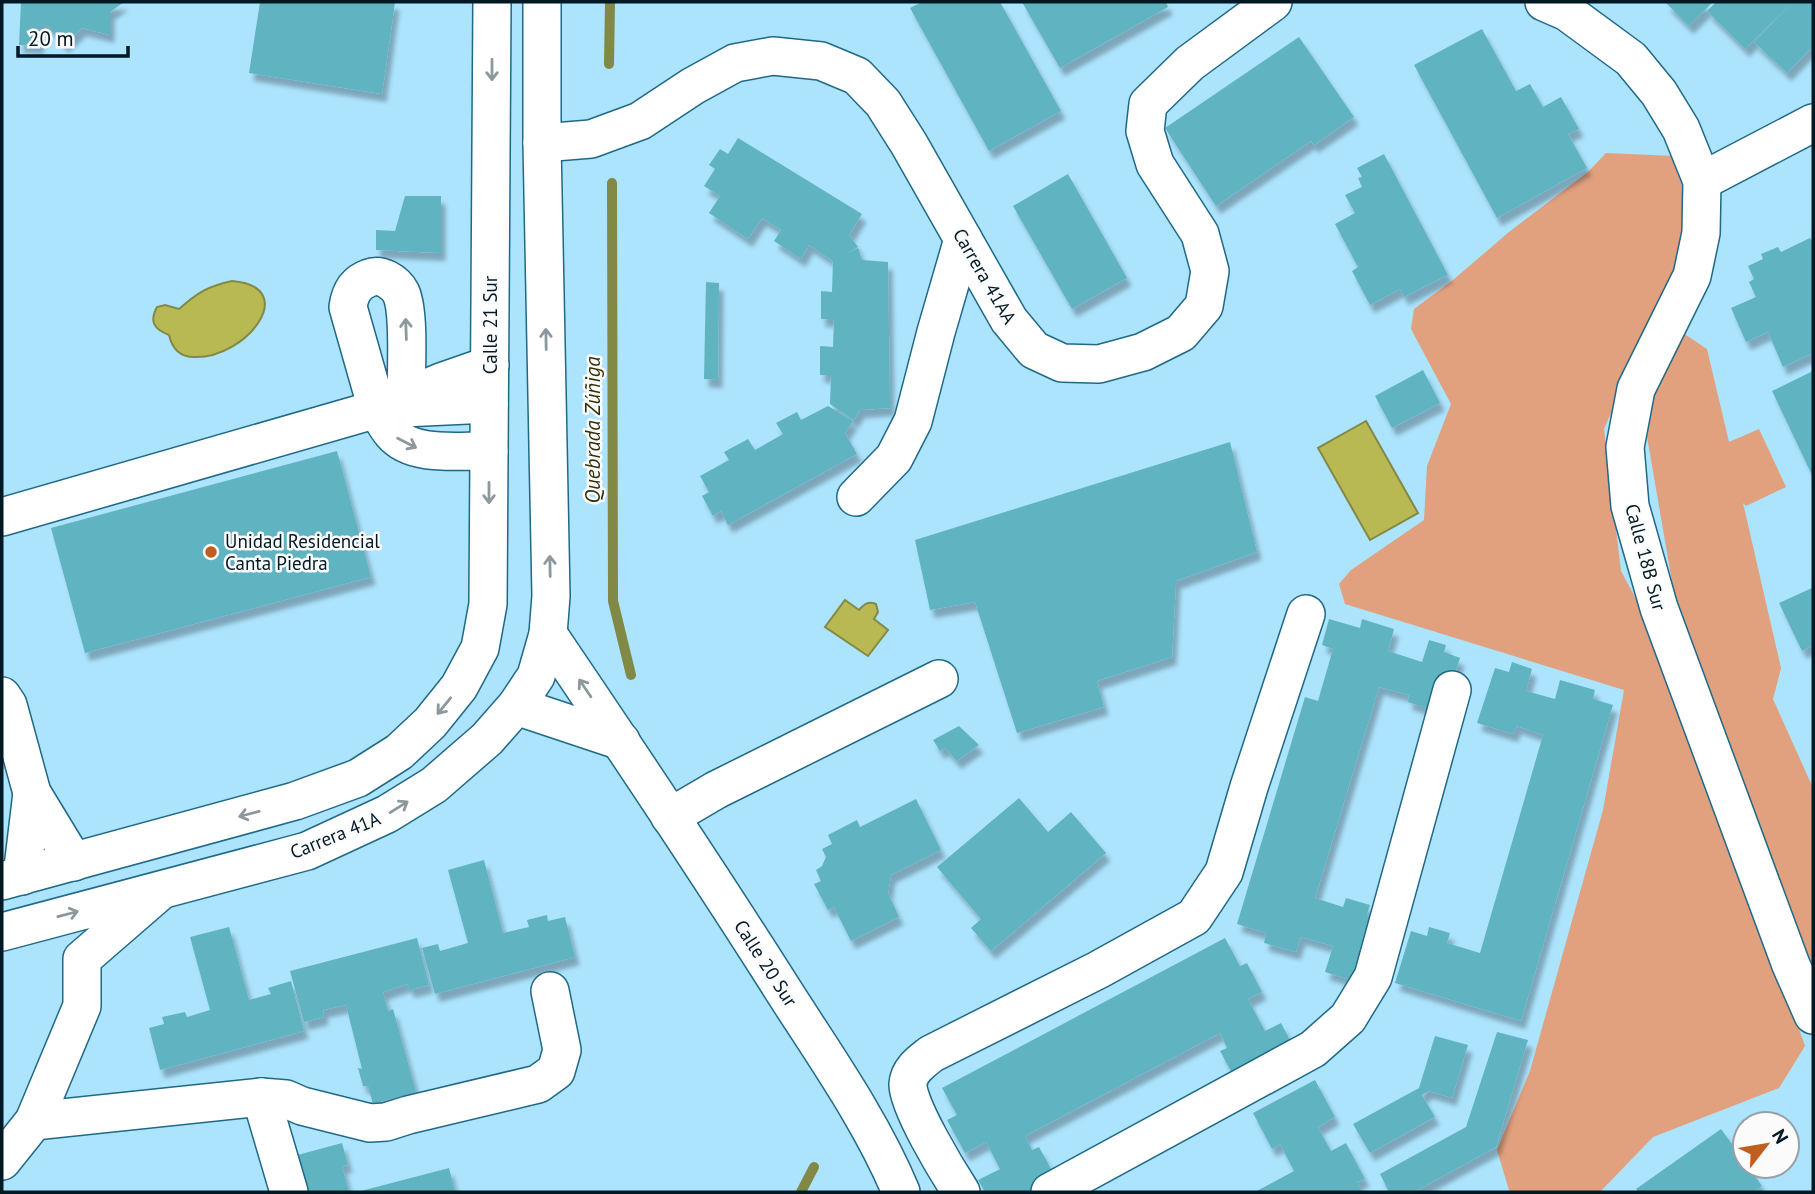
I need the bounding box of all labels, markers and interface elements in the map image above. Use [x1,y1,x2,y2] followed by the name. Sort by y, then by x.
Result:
[18,14,128,58] scale bar
[28,25,74,52] text: 20 m
[485,58,498,81] one-way arrow
[948,224,1022,328] street label: Carrera 41AA
[478,275,502,374] street label: Calle 21 Sur
[399,317,412,340] one-way arrow
[539,328,552,351] one-way arrow
[579,356,606,504] water label: Quebrada Zúñiga
[396,437,417,450] one-way arrow
[482,482,496,505] one-way arrow
[1620,501,1672,613] street label: Calle 18B Sur
[225,529,380,575] place label: Unidad Residencial Canta Piedra
[203,544,219,560] marker: Unidad Residencial Canta Piedra
[543,555,557,578] one-way arrow
[577,678,591,698] one-way arrow
[436,696,452,714] one-way arrow
[389,799,409,813] one-way arrow
[286,806,384,864] street label: Carrera 41A
[239,808,261,821] one-way arrow
[56,907,79,920] one-way arrow
[729,915,803,1011] street label: Calle 20 Sur
[1731,1110,1801,1180] north arrow
[1767,1125,1794,1148] text: N

